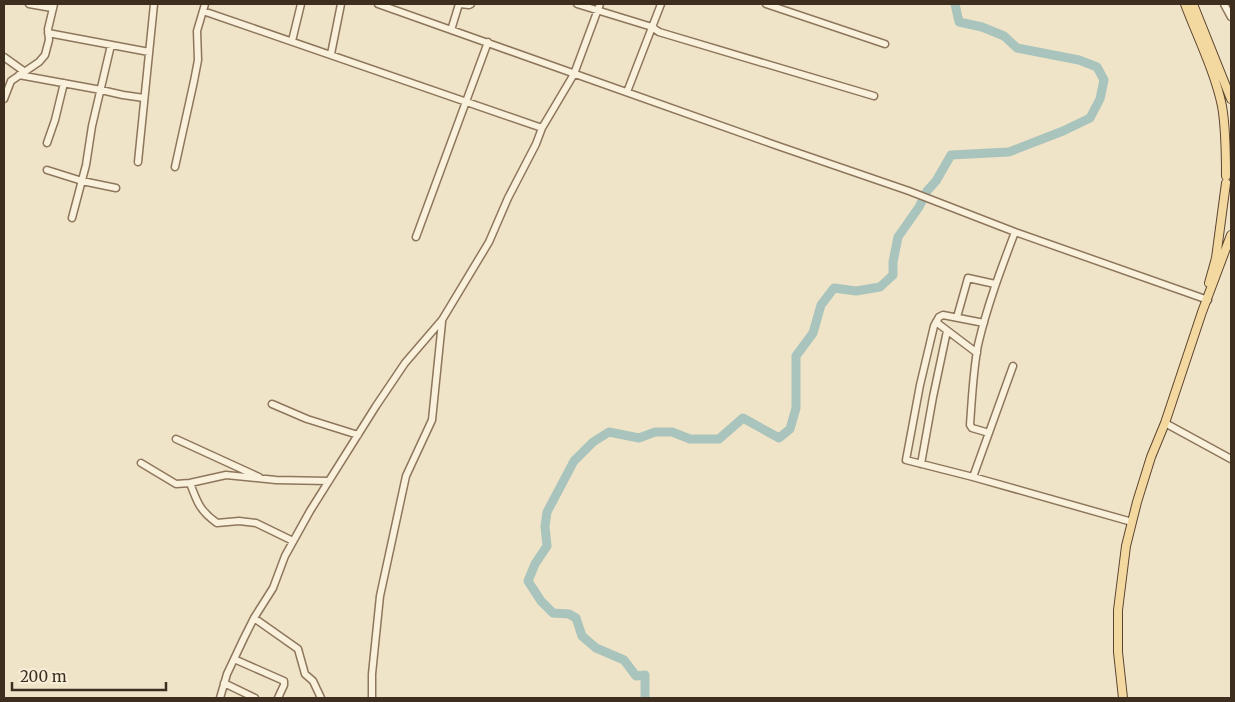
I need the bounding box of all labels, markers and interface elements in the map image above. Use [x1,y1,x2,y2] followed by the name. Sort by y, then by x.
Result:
[12,660,166,692] scale bar
[20,667,67,686] text: 200 m

